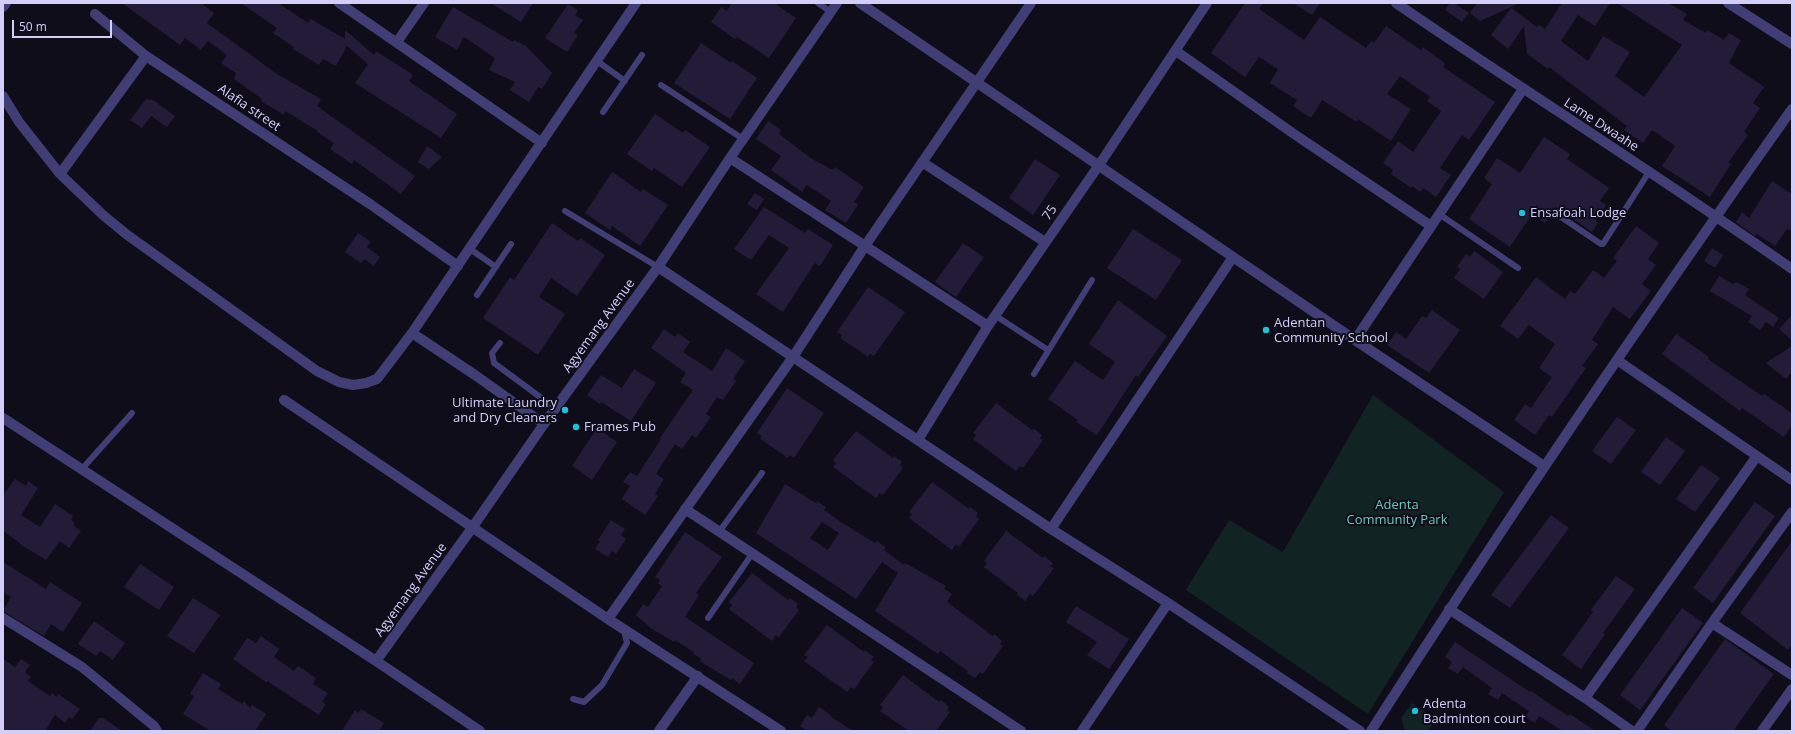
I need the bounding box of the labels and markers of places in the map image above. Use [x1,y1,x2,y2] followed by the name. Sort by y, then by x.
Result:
[1530,205,1626,221] place label: Ensafoah Lodge
[1517,208,1527,218] marker: Ensafoah Lodge
[1274,315,1388,346] place label: Adentan Community School
[1261,325,1271,335] marker: Adentan Community School
[452,395,557,426] place label: Ultimate Laundry and Dry Cleaners
[560,405,570,415] marker: Ultimate Laundry and Dry Cleaners
[584,419,656,435] place label: Frames Pub
[571,422,581,432] marker: Frames Pub
[1423,696,1526,727] place label: Adenta Badminton court
[1410,706,1420,716] marker: Adenta Badminton court

